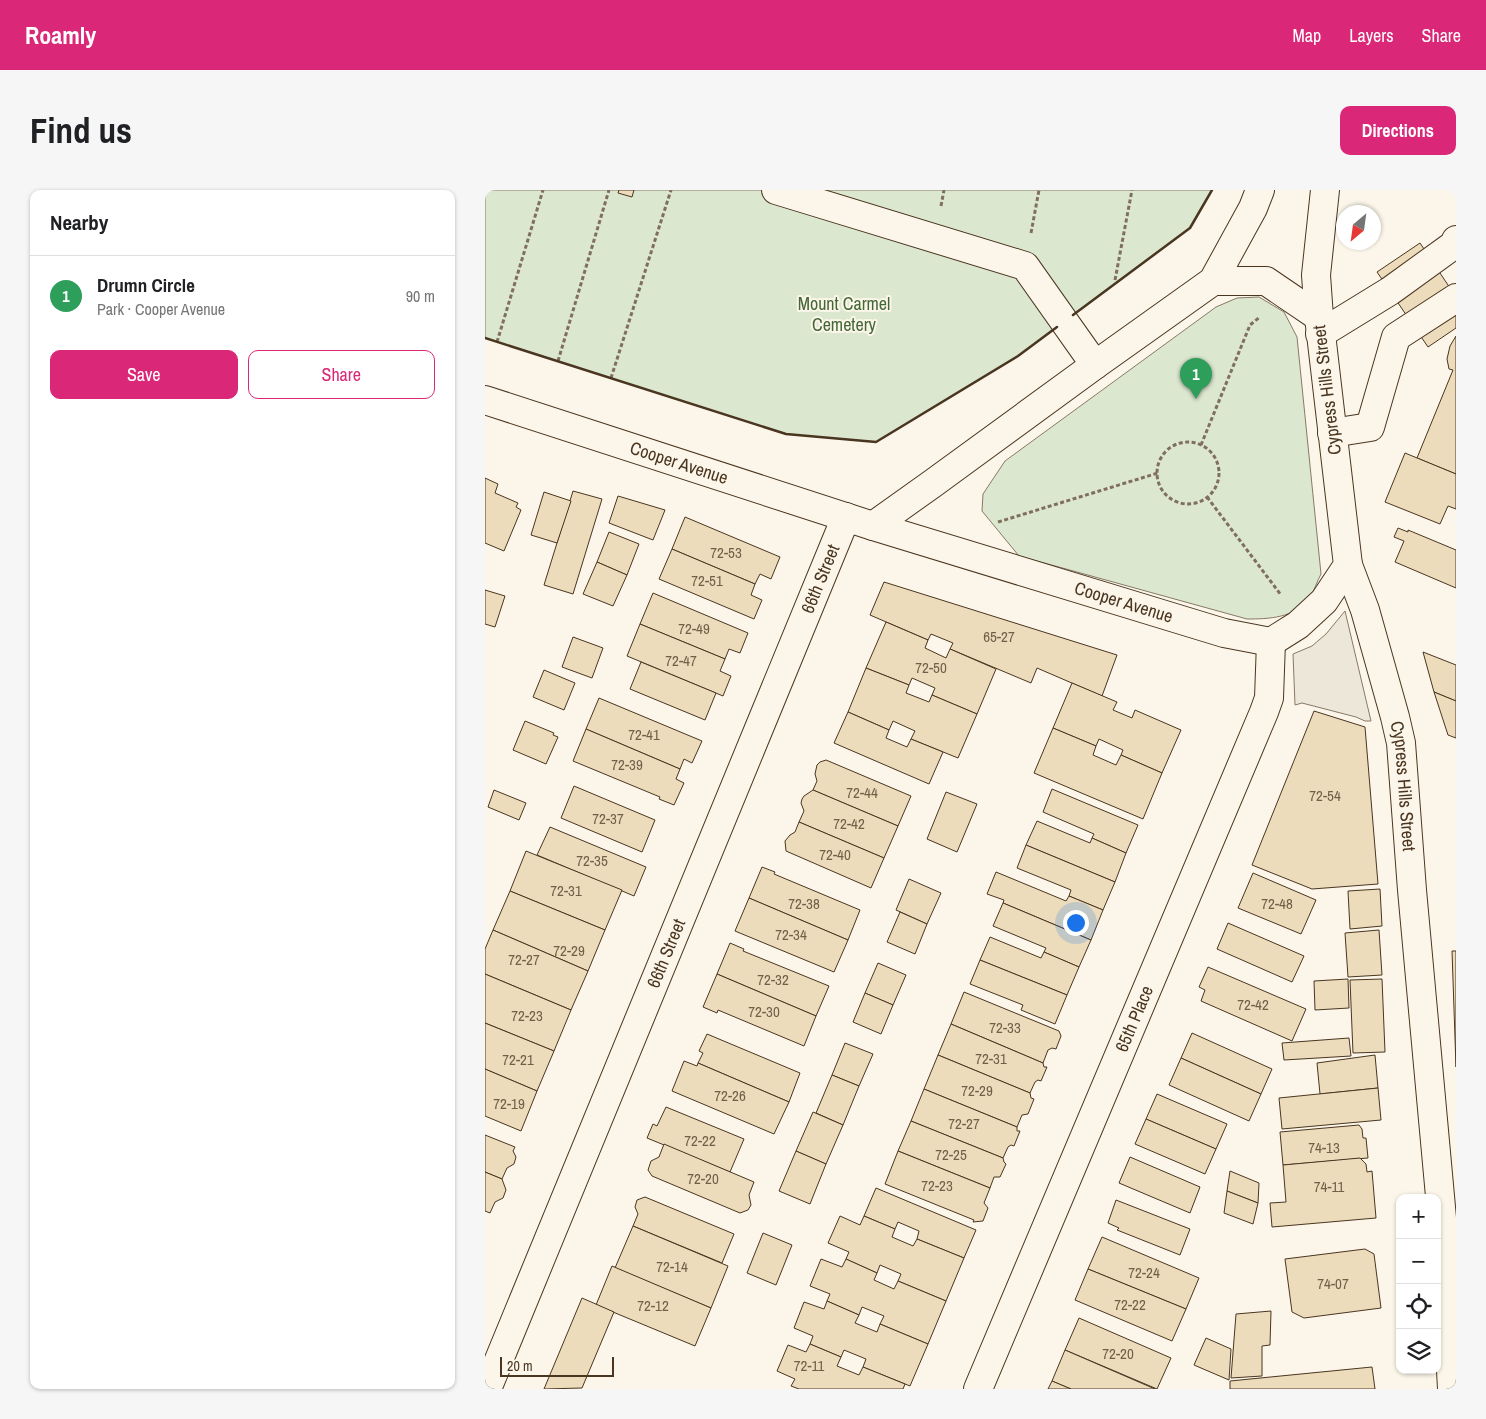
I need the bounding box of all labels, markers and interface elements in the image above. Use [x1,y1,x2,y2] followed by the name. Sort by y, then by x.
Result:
[25,19,96,51] text: Roamly
[1293,23,1321,48] text: Map
[1349,23,1394,48] text: Layers
[1422,23,1461,48] text: Share
[1340,106,1456,155] button: Directions
[30,107,132,154] text: Find us
[1336,205,1381,250] north arrow
[50,208,108,237] text: Nearby
[97,272,195,298] text: Drumn Circle
[62,285,70,307] text: 1
[406,285,435,307] text: 90 m
[798,291,890,337] park label: Mount Carmel Cemetery
[97,298,225,320] text: Park · Cooper Avenue
[1306,324,1347,456] street label: Cypress Hills Street
[50,350,238,399] button: Save
[248,350,435,399] button: Share
[1180,358,1212,399] pin: 1
[627,435,731,490] street label: Cooper Avenue
[795,541,845,617] street label: 66th Street
[710,542,742,563] house number: 72-53
[691,570,723,591] house number: 72-51
[1072,575,1176,629] street label: Cooper Avenue
[678,618,710,639] house number: 72-49
[983,626,1015,647] house number: 65-27
[665,650,697,671] house number: 72-47
[915,657,947,678] house number: 72-50
[1384,718,1422,852] street label: Cypress Hills Street
[628,724,660,745] house number: 72-41
[611,754,643,775] house number: 72-39
[846,782,878,803] house number: 72-44
[1309,785,1341,806] house number: 72-54
[592,808,624,829] house number: 72-37
[833,813,865,834] house number: 72-42
[819,844,851,865] house number: 72-40
[576,850,608,871] house number: 72-35
[550,880,582,901] house number: 72-31
[788,893,820,914] house number: 72-38
[1261,893,1293,914] house number: 72-48
[1063,910,1089,936] your location
[641,915,691,991] street label: 66th Street
[775,924,807,945] house number: 72-34
[553,940,585,961] house number: 72-29
[508,949,540,970] house number: 72-27
[757,969,789,990] house number: 72-32
[1109,981,1159,1056] street label: 65th Place
[1237,994,1269,1015] house number: 72-42
[748,1001,780,1022] house number: 72-30
[511,1005,543,1026] house number: 72-23
[989,1017,1021,1038] house number: 72-33
[975,1048,1007,1069] house number: 72-31
[502,1049,534,1070] house number: 72-21
[961,1080,993,1101] house number: 72-29
[714,1085,746,1106] house number: 72-26
[493,1093,525,1114] house number: 72-19
[948,1113,980,1134] house number: 72-27
[684,1130,716,1151] house number: 72-22
[1308,1137,1340,1158] house number: 74-13
[935,1144,967,1165] house number: 72-25
[687,1168,719,1189] house number: 72-20
[921,1175,953,1196] house number: 72-23
[1314,1176,1344,1197] house number: 74-11
[1396,1194,1441,1374] map controls
[1396,1194,1441,1239] button: +
[1396,1239,1441,1284] button: −
[656,1256,688,1277] house number: 72-14
[1128,1262,1160,1283] house number: 72-24
[1317,1273,1349,1294] house number: 74-07
[1396,1284,1441,1329] button: locate
[1114,1294,1146,1315] house number: 72-22
[637,1295,669,1316] house number: 72-12
[1396,1329,1441,1374] button: layers
[1102,1343,1134,1364] house number: 72-20
[500,1354,614,1377] scale bar
[794,1355,824,1376] house number: 72-11
[507,1357,533,1375] text: 20 m

